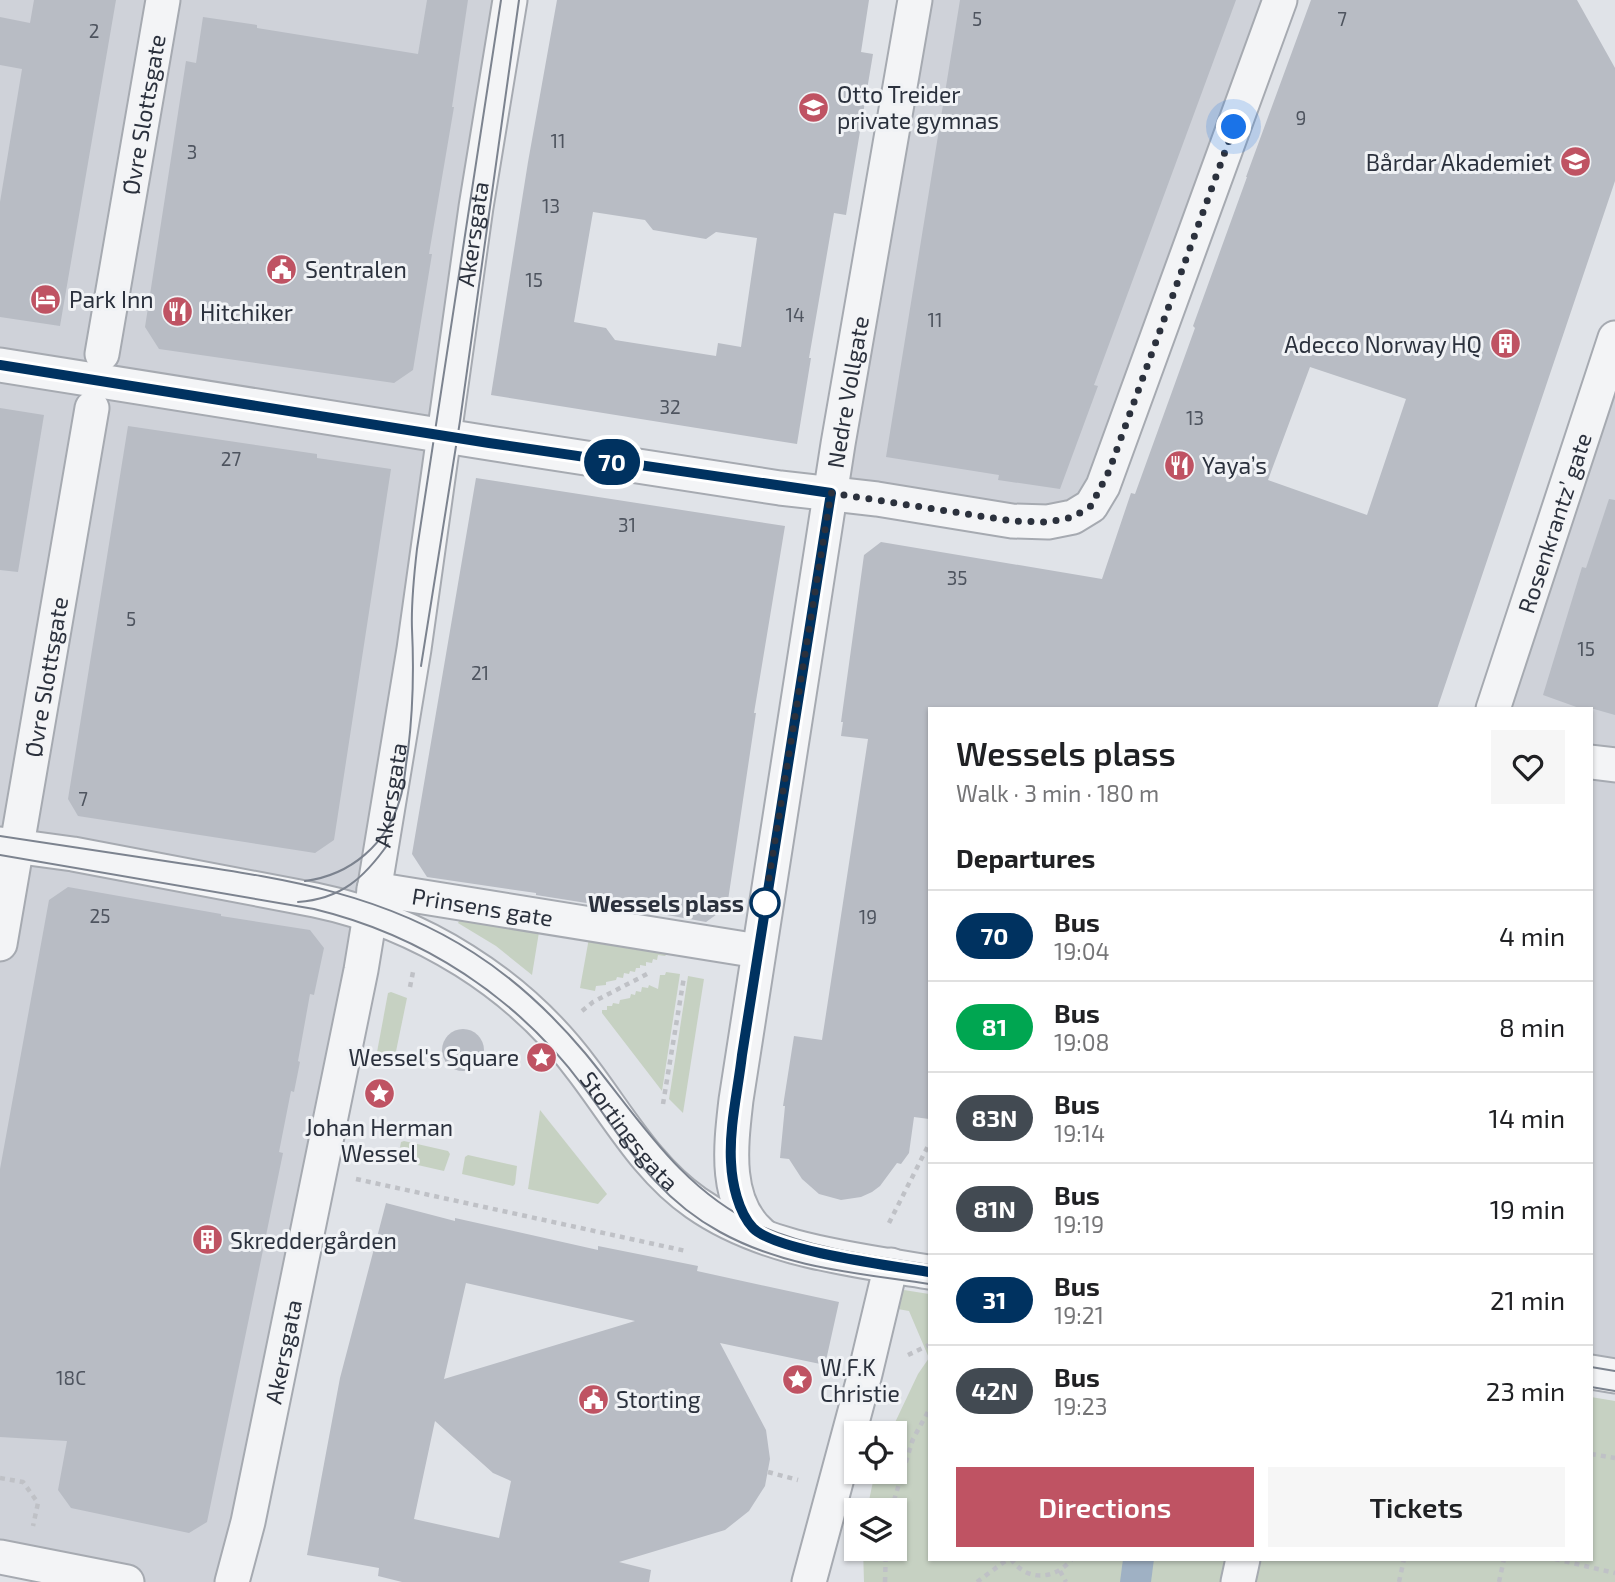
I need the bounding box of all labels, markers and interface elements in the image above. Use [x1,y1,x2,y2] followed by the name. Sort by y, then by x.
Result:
[972,7,982,30] house number: 5
[1337,7,1347,30] house number: 7
[89,19,99,42] house number: 2
[116,32,171,197] street label: Øvre Slottsgate
[837,80,999,134] place label: Otto Treider private gymnas
[797,90,831,124] school or university icon: Otto Treider private gymnas
[1296,106,1306,129] house number: 9
[1216,109,1251,144] your location
[550,129,566,152] house number: 11
[187,140,197,163] house number: 3
[1558,145,1592,179] school or university icon: Bårdar Akademiet
[1366,148,1552,176] place label: Bårdar Akademiet
[451,179,494,288] street label: Akersgata
[542,194,560,217] house number: 13
[265,252,299,286] public building icon: Sentralen
[305,255,407,283] place label: Sentralen
[525,268,543,291] house number: 15
[29,282,63,316] hotel icon: Park Inn
[69,285,154,313] place label: Park Inn
[160,295,194,329] restaurant icon: Hitchiker
[200,298,293,326] place label: Hitchiker
[785,303,805,326] house number: 14
[927,308,943,331] house number: 11
[820,314,874,470] street label: Nedre Vollgate
[1488,327,1522,361] building icon: Adecco Norway HQ
[1284,330,1482,358] place label: Adecco Norway HQ
[659,395,681,418] house number: 32
[1186,406,1204,429] house number: 13
[1512,429,1597,617] street label: Rosenkrantz’ gate
[580,439,644,485] line badge: 70
[221,447,241,470] house number: 27
[598,447,626,476] text: 70
[1162,448,1196,482] restaurant icon: Yaya’s
[1202,451,1267,479] place label: Yaya’s
[618,513,636,536] house number: 31
[947,566,967,589] house number: 35
[18,595,73,759] street label: Øvre Slottsgate
[126,607,136,630] house number: 5
[1577,637,1595,660] house number: 15
[471,661,489,684] house number: 21
[1491,730,1565,804] button: heart
[956,733,1176,773] text: Wessels plass
[367,740,412,849] street label: Akersgata
[956,779,1159,807] text: Walk · 3 min · 180 m
[78,787,88,810] house number: 7
[956,842,1095,873] text: Departures
[410,881,555,932] street label: Prinsens gate
[750,888,780,918] marker: Wessels plass
[588,889,744,917] place label: Wessels plass
[90,904,110,927] house number: 25
[859,905,877,928] house number: 19
[1054,906,1100,937] text: Bus
[1499,920,1565,951] text: 4 min
[981,921,1008,950] text: 70
[1054,937,1110,965] text: 19:04
[1054,997,1100,1028] text: Bus
[1499,1011,1565,1042] text: 8 min
[982,1012,1007,1041] text: 81
[1054,1028,1110,1056] text: 19:08
[525,1040,559,1074] place icon: Wessel's Square
[349,1043,519,1071] place label: Wessel's Square
[575,1066,684,1196] street label: Stortingsgata
[362,1076,396,1110] place icon: Johan Herman Wessel
[1054,1088,1100,1119] text: Bus
[1489,1102,1565,1133] text: 14 min
[972,1103,1017,1132] text: 83N
[305,1113,453,1167] place label: Johan Herman Wessel
[1054,1119,1105,1147] text: 19:14
[1054,1179,1100,1210] text: Bus
[1490,1193,1565,1224] text: 19 min
[973,1194,1016,1223] text: 81N
[1054,1210,1104,1238] text: 19:19
[190,1223,224,1257] building icon: Skreddergården
[230,1226,397,1254] place label: Skreddergården
[1054,1270,1100,1301] text: Bus
[1490,1284,1565,1315] text: 21 min
[983,1285,1006,1314] text: 31
[259,1297,307,1406] street label: Akersgata
[1054,1301,1104,1329] text: 19:21
[820,1353,900,1407] place label: W.F.K Christie
[1054,1361,1100,1392] text: Bus
[780,1363,814,1397] place icon: W.F.K Christie
[56,1366,86,1389] house number: 18C
[1486,1375,1565,1406] text: 23 min
[971,1376,1018,1405] text: 42N
[576,1382,610,1416] public building icon: Storting
[616,1385,701,1413] place label: Storting
[1054,1392,1107,1420] text: 19:23
[844,1421,907,1561] map controls
[844,1421,907,1484] button: locate
[956,1467,1254,1547] button: Directions
[1268,1467,1565,1547] button: Tickets
[844,1498,907,1561] button: layers

